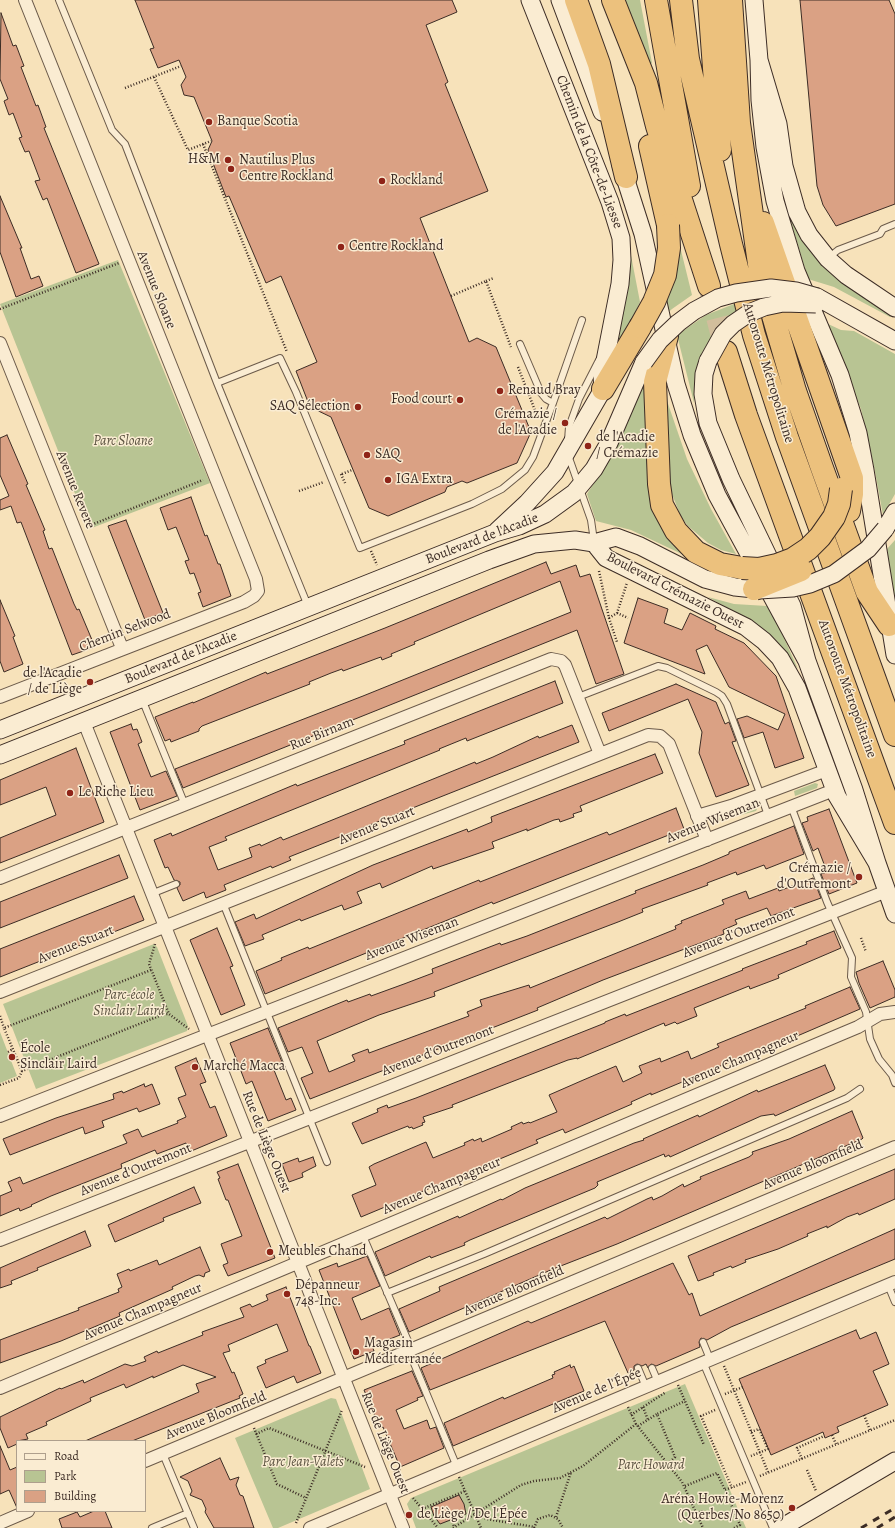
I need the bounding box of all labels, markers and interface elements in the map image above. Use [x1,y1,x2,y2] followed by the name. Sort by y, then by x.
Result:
[552,73,626,231] street label: Chemin de la Côte-de-Liesse
[217,114,298,130] place label: Banque Scotia
[204,117,214,127] marker: Banque Scotia
[188,152,220,168] place label: H&M
[239,153,333,186] place label: Nautilus Plus Centre Rockland
[223,155,233,165] marker: H&M
[226,164,236,174] marker: Nautilus Plus Centre Rockland
[390,173,443,189] place label: Rockland
[377,176,387,186] marker: Rockland
[349,239,443,255] place label: Centre Rockland
[336,242,346,252] marker: Centre Rockland
[133,249,179,331] street label: Avenue Sloane
[739,301,797,445] street label: Autoroute Métropolitaine
[508,383,580,399] place label: Renaud Bray
[495,386,505,396] marker: Renaud Bray
[391,392,452,408] place label: Food court
[455,395,465,405] marker: Food court
[270,399,350,415] place label: SAQ Sélection
[353,402,363,412] marker: SAQ Sélection
[495,407,557,440] place label: Crémazie / de l'Acadie
[560,418,570,428] marker: Crémazie / de l'Acadie
[596,430,658,462] place label: de l'Acadie / Crémazie
[93,434,153,450] park label: Parc Sloane
[583,441,593,451] marker: de l'Acadie / Crémazie
[375,447,400,463] place label: SAQ
[52,449,98,531] street label: Avenue Revere
[362,450,372,460] marker: SAQ
[396,472,453,488] place label: IGA Extra
[383,475,393,485] marker: IGA Extra
[423,510,541,568] street label: Boulevard de l'Acadie
[604,549,746,633] street label: Boulevard Crémazie Ouest
[77,606,173,656] street label: Chemin Selwood
[814,618,880,760] street label: Autoroute Métropolitaine
[122,628,240,688] street label: Boulevard de l'Acadie
[23,666,82,698] place label: de l'Acadie / de Liège
[85,677,95,687] marker: de l'Acadie / de Liège
[287,713,357,755] street label: Rue Birnam
[78,785,154,801] place label: Le Riche Lieu
[65,788,75,798] marker: Le Riche Lieu
[664,795,762,847] street label: Avenue Wiseman
[336,803,418,849] street label: Avenue Stuart
[777,861,851,894] place label: Crémazie / d'Outremont
[854,872,864,882] marker: Crémazie / d'Outremont
[681,904,797,962] street label: Avenue d'Outremont
[363,913,461,965] street label: Avenue Wiseman
[35,922,117,968] street label: Avenue Stuart
[93,988,165,1020] park label: Parc-école Sinclair Laird
[380,1022,496,1080] street label: Avenue d'Outremont
[678,1028,802,1092] street label: Avenue Champagneur
[20,1041,97,1074] place label: École Sinclair Laird
[7,1052,17,1062] marker: École Sinclair Laird
[203,1059,285,1075] place label: Marché Macca
[190,1062,200,1072] marker: Marché Macca
[238,1089,294,1195] street label: Rue de Liège Ouest
[760,1136,866,1194] street label: Avenue Bloomfield
[78,1140,194,1200] street label: Avenue d'Outremont
[380,1154,504,1218] street label: Avenue Champagneur
[278,1244,367,1260] place label: Meubles Chand
[265,1247,275,1257] marker: Meubles Chand
[461,1262,567,1320] street label: Avenue Bloomfield
[295,1278,360,1310] place label: Dépanneur 748-Inc.
[81,1280,205,1344] street label: Avenue Champagneur
[282,1289,292,1299] marker: Dépanneur 748-Inc.
[364,1336,442,1368] place label: Magasin Méditerranée
[351,1347,361,1357] marker: Magasin Méditerranée
[550,1365,644,1417] street label: Avenue de l'Épée
[163,1388,269,1444] street label: Avenue Bloomfield
[357,1390,413,1496] street label: Rue de Liège Ouest
[16,1440,146,1512] legend
[54,1448,79,1464] text: Road
[262,1455,344,1471] park label: Parc Jean-Valets
[618,1458,684,1474] park label: Parc Howard
[54,1468,77,1484] text: Park
[54,1488,96,1504] text: Building
[661,1492,784,1524] place label: Aréna Howie-Morenz (Querbes/No 8650)
[787,1503,797,1513] marker: Aréna Howie-Morenz (Querbes/No 8650)
[417,1507,527,1523] place label: de Liège / De l'Épée
[404,1510,414,1520] marker: de Liège / De l'Épée

